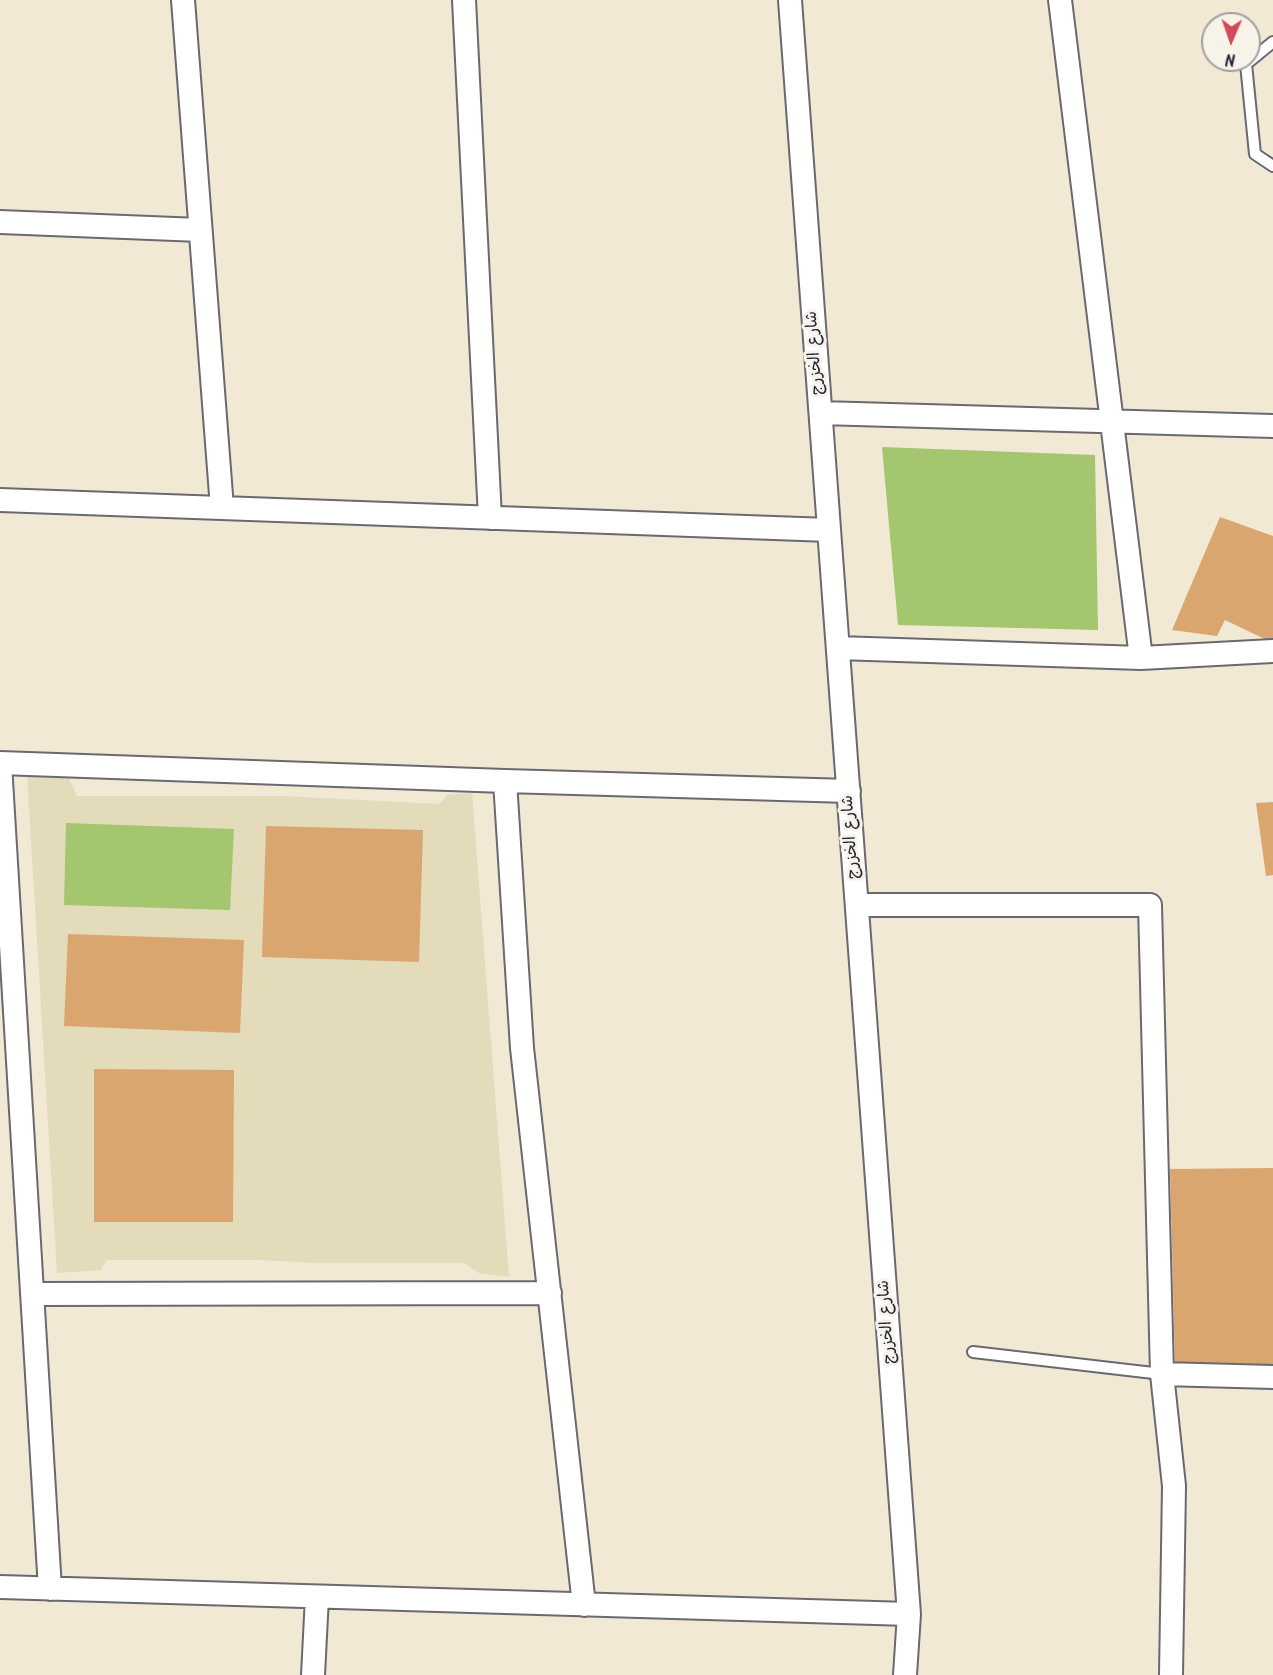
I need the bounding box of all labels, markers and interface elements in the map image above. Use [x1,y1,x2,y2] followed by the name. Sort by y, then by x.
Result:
[1201,12,1261,72] north arrow
[1225,46,1236,71] text: N
[803,310,829,396] street label: شارع الخزرج
[839,794,865,880] street label: شارع الخزرج
[875,1279,901,1365] street label: شارع الخزرج

